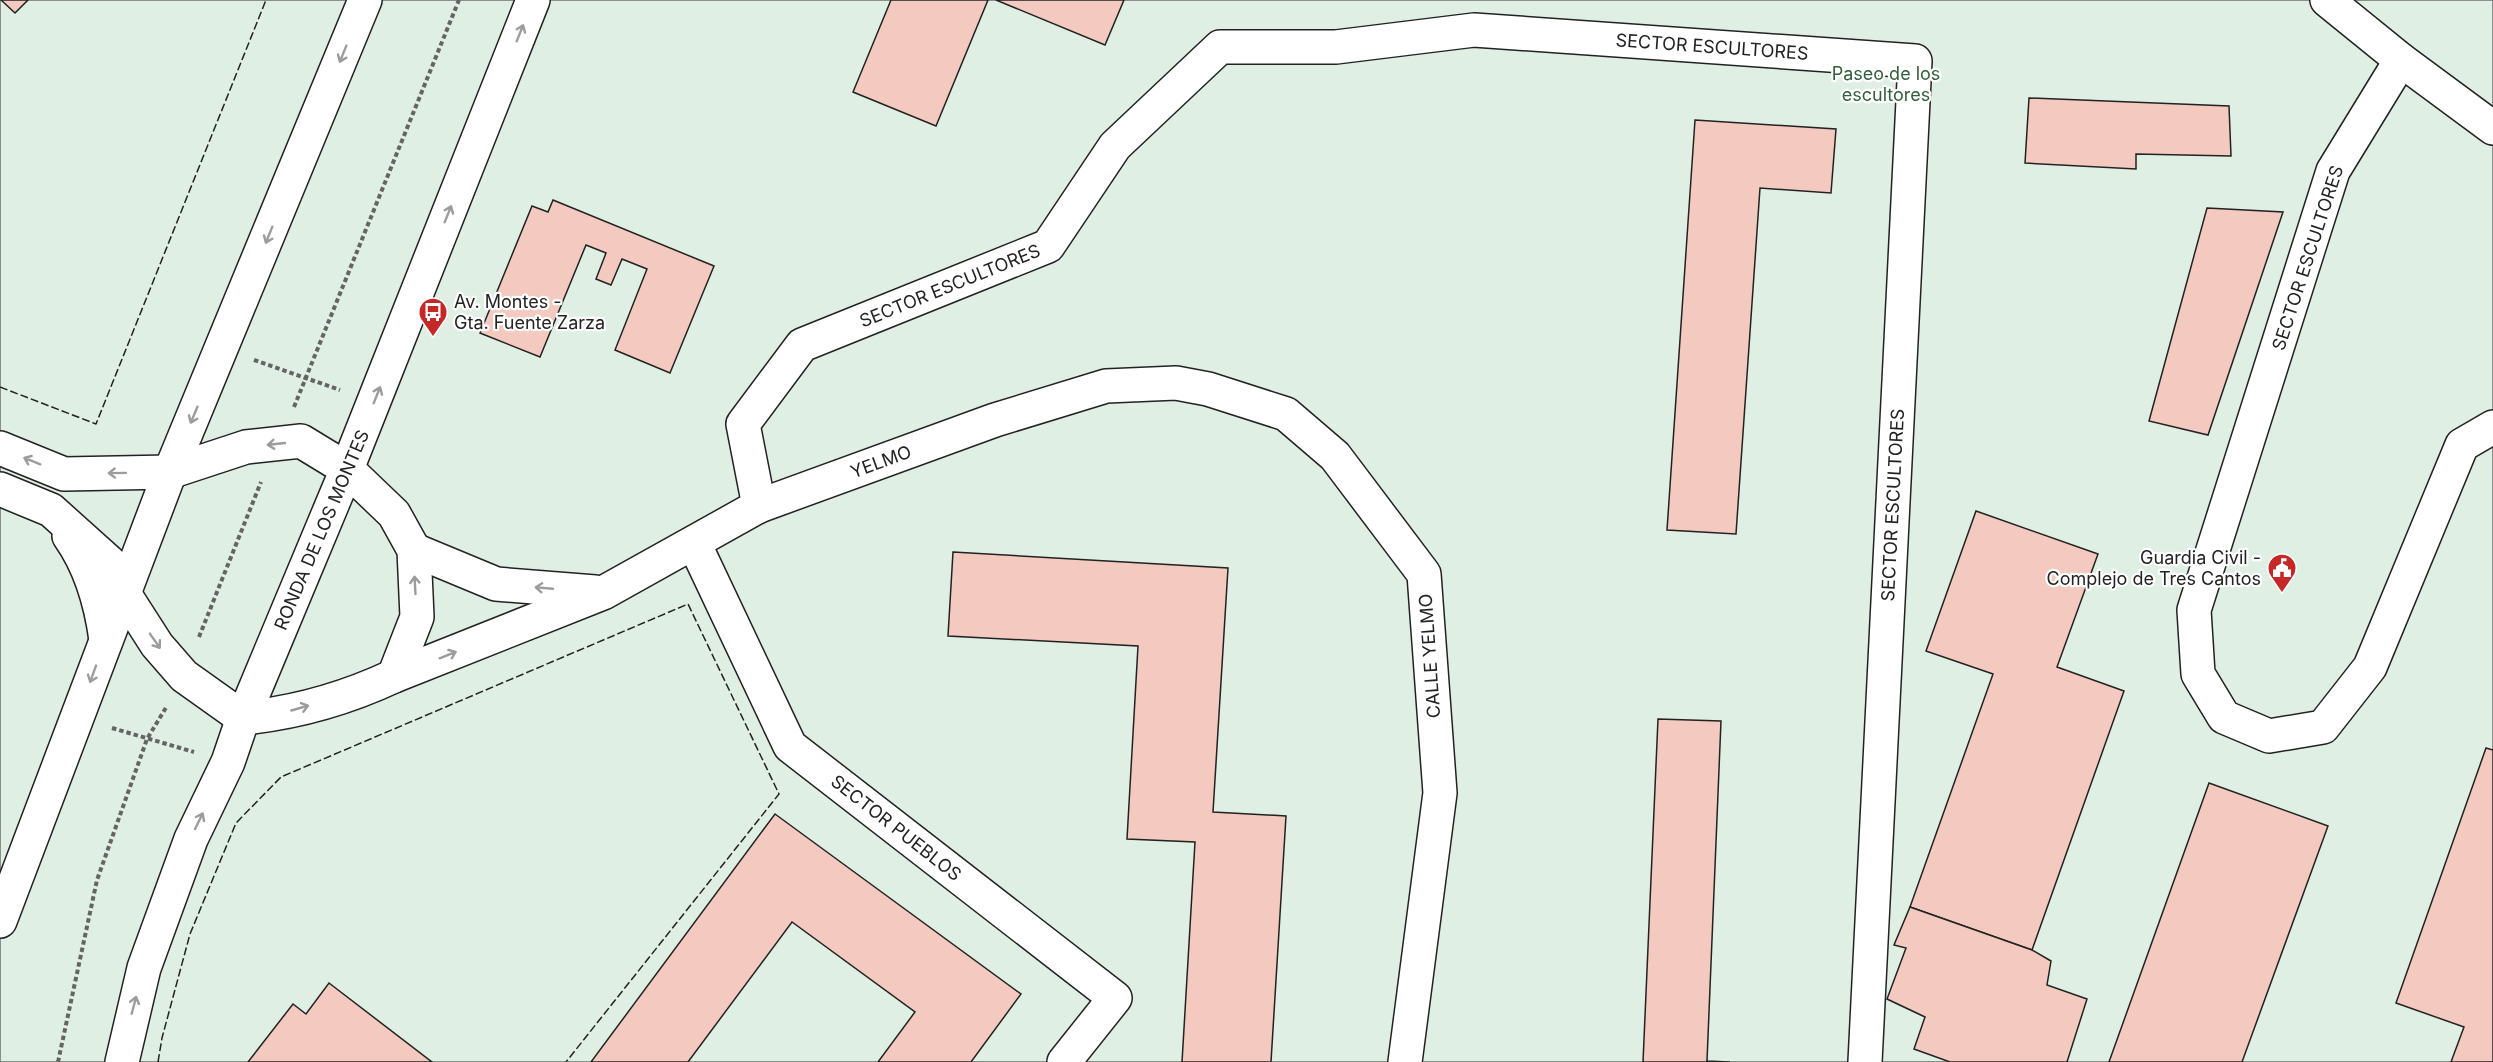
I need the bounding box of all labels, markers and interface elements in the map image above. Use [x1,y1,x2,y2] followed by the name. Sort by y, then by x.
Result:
[515,24,526,42] one-way arrow
[1615,29,1809,64] street label: SECTOR ESCULTORES
[337,44,348,63] one-way arrow
[1832,63,1940,105] park label: Paseo de los escultores
[2268,163,2347,353] street label: SECTOR ESCULTORES
[443,205,454,224] one-way arrow
[263,225,274,243] one-way arrow
[856,240,1043,331] street label: SECTOR ESCULTORES
[454,291,605,333] place label: Av. Montes - Gta. Fuente Zarza
[417,296,449,338] bus stop icon: Av. Montes - Gta. Fuente Zarza
[372,387,383,405] one-way arrow
[188,405,199,423] one-way arrow
[1877,408,1908,602] street label: SECTOR ESCULTORES
[270,427,373,633] street label: RONDA DE LOS MONTES
[266,439,286,450] one-way arrow
[848,441,914,482] street label: YELMO
[23,455,42,466] one-way arrow
[107,467,127,479] one-way arrow
[2047,547,2261,589] place label: Guardia Civil - Complejo de Tres Cantos
[2266,552,2298,594] public building icon: Guardia Civil - Complejo de Tres Cantos
[410,575,421,595] one-way arrow
[535,582,555,593] one-way arrow
[1415,593,1444,719] street label: CALLE YELMO
[149,633,161,649] one-way arrow
[438,648,457,659] one-way arrow
[87,665,98,683] one-way arrow
[290,702,309,713] one-way arrow
[827,770,966,885] street label: SECTOR PUEBLOS
[194,813,206,831] one-way arrow
[129,996,141,1015] one-way arrow

